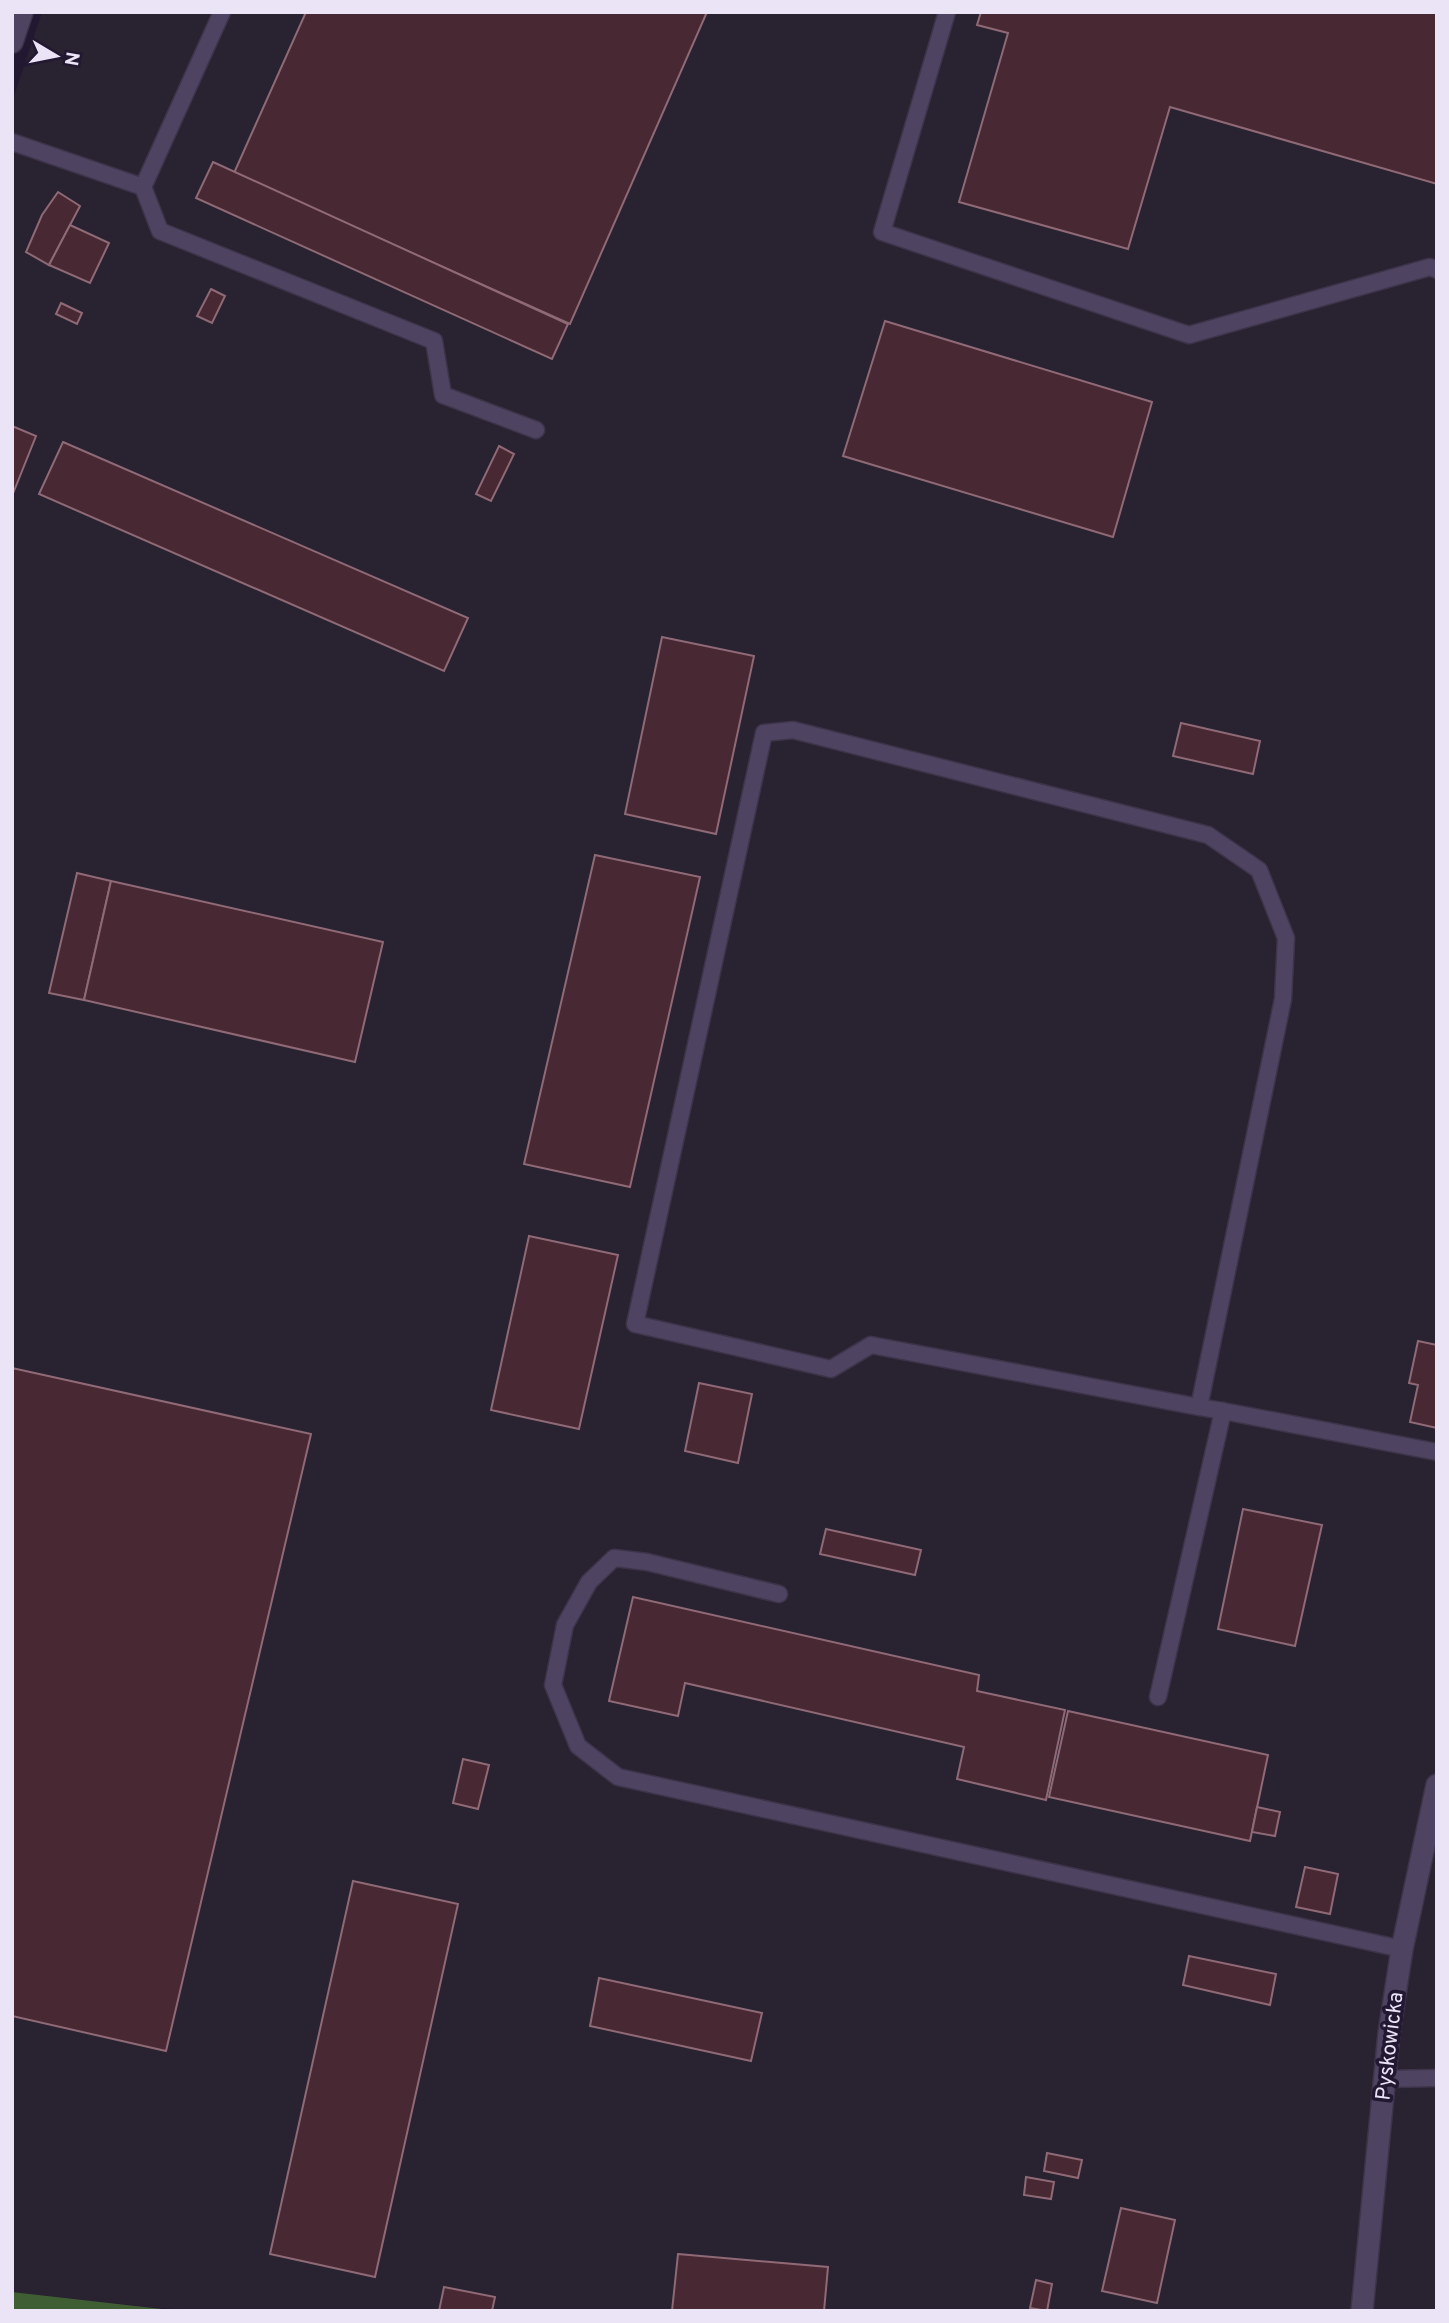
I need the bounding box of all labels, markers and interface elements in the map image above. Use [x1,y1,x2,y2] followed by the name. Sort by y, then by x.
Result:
[21,21,91,91] north arrow
[58,50,84,67] text: N
[1370,1990,1411,2102] street label: Pyskowicka

